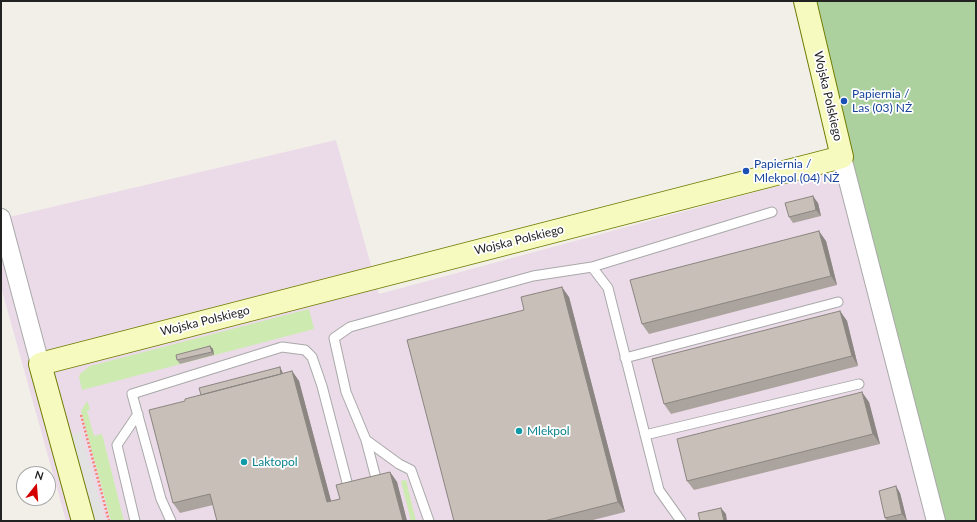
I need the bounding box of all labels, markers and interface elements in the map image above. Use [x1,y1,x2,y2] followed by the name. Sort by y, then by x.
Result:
[811,50,845,142] street label: Wojska Polskiego
[852,87,912,115] place label: Papiernia / Las (03) NŻ
[839,96,849,106] marker: Papiernia / Las (03) NŻ
[754,157,840,185] place label: Papiernia / Mlekpol (04) NŻ
[741,166,751,176] marker: Papiernia / Mlekpol (04) NŻ
[473,222,565,258] street label: Wojska Polskiego
[159,303,251,339] street label: Wojska Polskiego
[527,424,570,438] place label: Mlekpol
[514,426,524,436] marker: Mlekpol
[252,455,298,469] place label: Laktopol
[239,457,249,467] marker: Laktopol
[16,466,56,506] north arrow
[33,468,45,482] text: N

